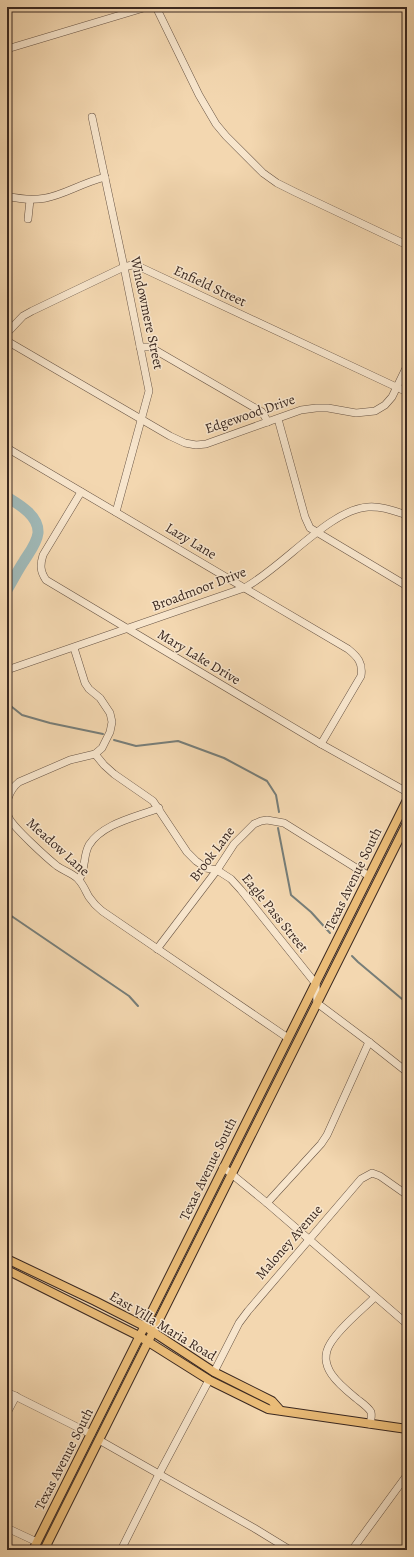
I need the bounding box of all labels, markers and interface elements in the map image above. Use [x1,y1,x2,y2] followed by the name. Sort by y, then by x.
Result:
[126,254,168,372] street label: Windowmere Street
[171,261,250,311] street label: Enfield Street
[202,390,298,438] street label: Edgewood Drive
[162,518,220,564] street label: Lazy Lane
[149,562,249,616] street label: Broadmoor Drive
[154,625,244,689] street label: Mary Lake Drive
[22,814,94,880] street label: Meadow Lane
[185,822,239,886] street label: Brook Lane
[320,824,386,934] street label: Texas Avenue South
[237,870,313,957] street label: Eagle Pass Street
[175,1114,241,1224] street label: Texas Avenue South
[251,1201,327,1283] street label: Maloney Avenue
[106,1287,220,1366] street label: East Villa Maria Road
[30,1404,98,1513] street label: Texas Avenue South

